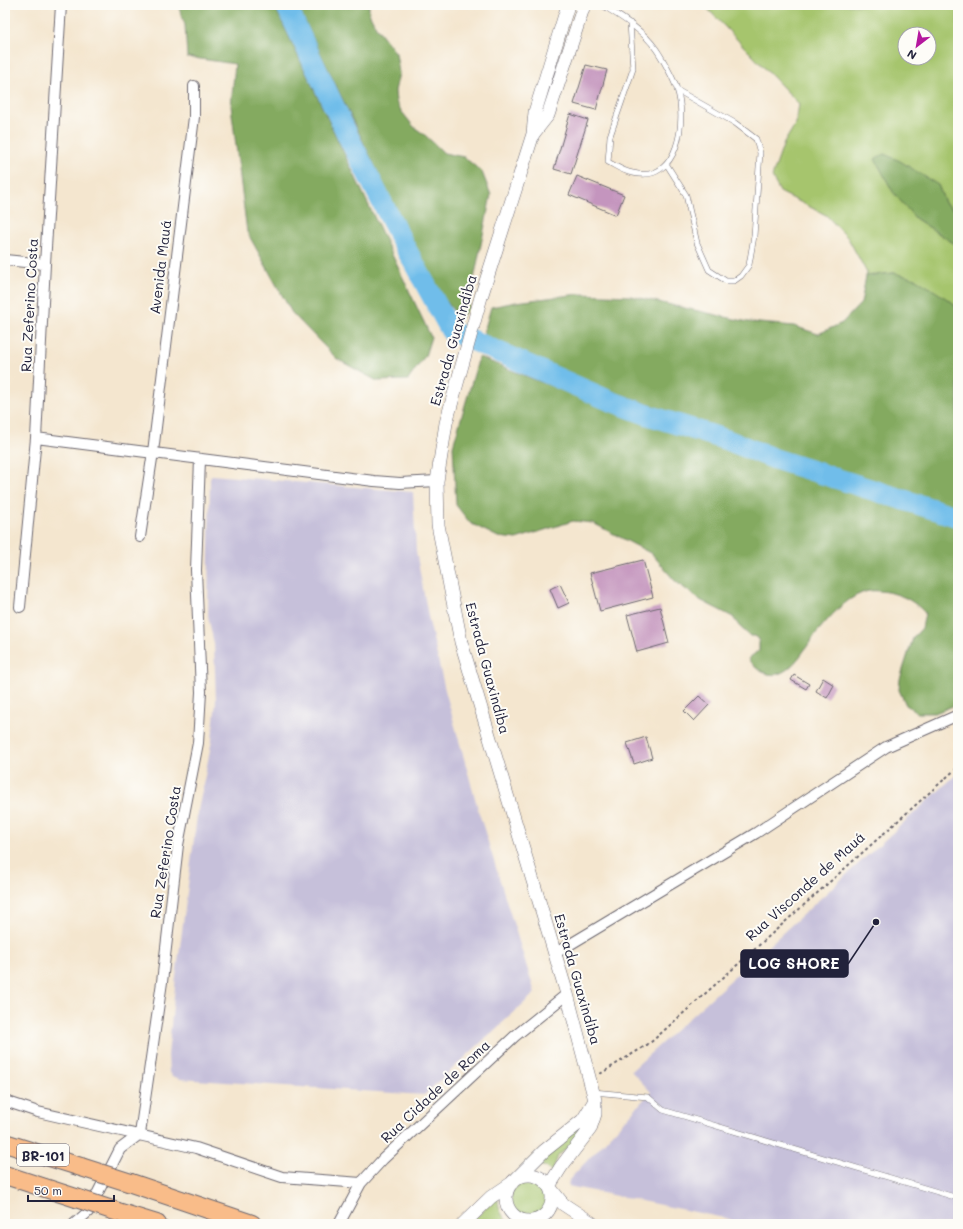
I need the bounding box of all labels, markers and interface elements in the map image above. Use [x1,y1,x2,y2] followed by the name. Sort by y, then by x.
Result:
[897,26,937,66] north arrow
[904,46,919,64] text: N
[145,219,175,315] street label: Avenida Mauá
[16,238,42,372] street label: Rua Zeferino Costa
[425,272,481,408] street label: Estrada Guaxindiba
[461,600,515,736] street label: Estrada Guaxindiba
[145,784,185,920] street label: Rua Zeferino Costa
[741,827,869,945] street label: Rua Visconde de Mauá
[550,911,606,1047] street label: Estrada Guaxindiba
[741,950,848,977] callout: LOG SHORE
[748,953,840,973] text: LOG SHORE
[376,1035,494,1147] street label: Rua Cidade de Roma
[17,1144,69,1166] road number: BR-101
[28,1177,114,1203] scale bar
[34,1182,62,1198] text: 50 m

